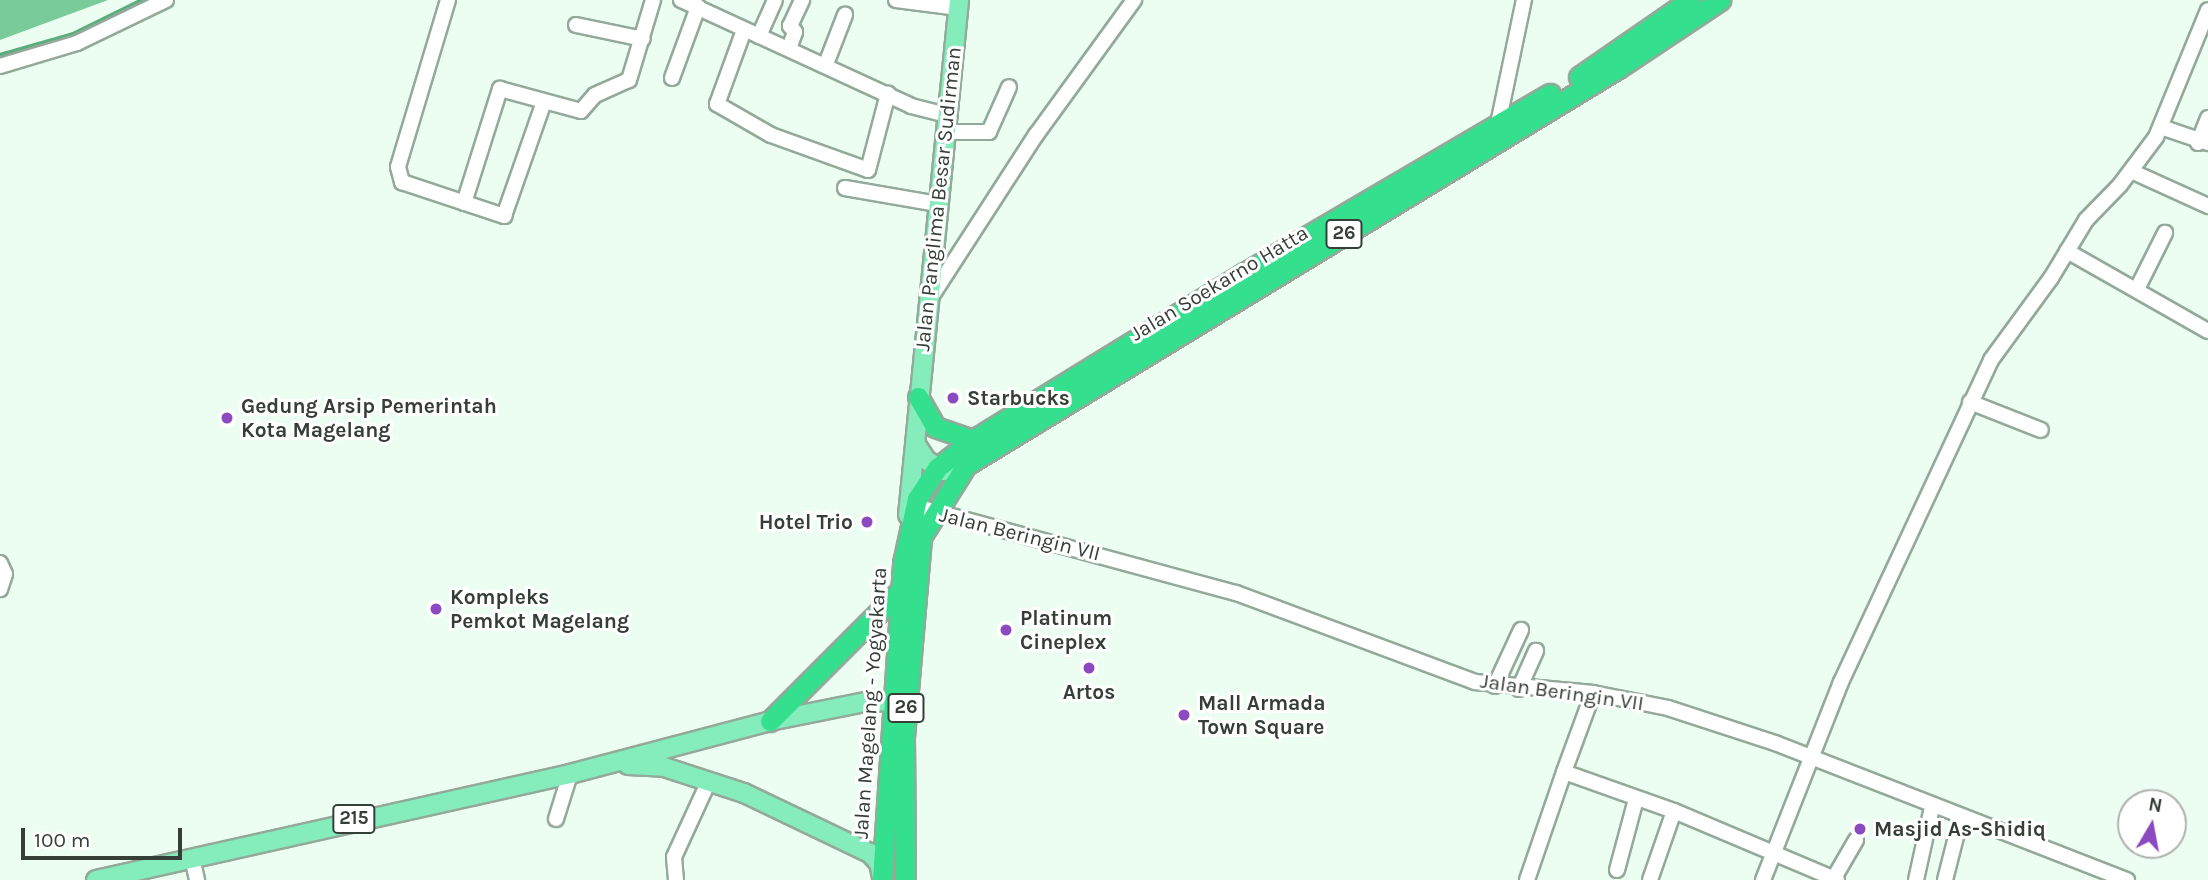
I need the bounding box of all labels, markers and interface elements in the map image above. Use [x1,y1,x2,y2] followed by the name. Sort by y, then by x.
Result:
[909,46,967,352] street label: Jalan Panglima Besar Sudirman
[1325,218,1363,250] road number: 26
[1125,220,1313,346] street label: Jalan Soekarno Hatta
[967,385,1070,411] place label: Starbucks
[945,390,961,406] marker: Starbucks
[241,393,497,443] place label: Gedung Arsip Pemerintah Kota Magelang
[219,410,235,426] marker: Gedung Arsip Pemerintah Kota Magelang
[937,502,1103,566] street label: Jalan Beringin VII
[759,509,853,535] place label: Hotel Trio
[859,514,875,530] marker: Hotel Trio
[848,566,892,840] street label: Jalan Magelang - Yogyakarta
[450,584,629,634] place label: Kompleks Pemkot Magelang
[428,601,444,617] marker: Kompleks Pemkot Magelang
[1020,605,1112,655] place label: Platinum Cineplex
[998,622,1014,638] marker: Platinum Cineplex
[1081,660,1097,676] marker: Artos
[1479,668,1645,716] street label: Jalan Beringin VII
[1063,679,1115,705] place label: Artos
[1198,690,1326,740] place label: Mall Armada Town Square
[887,692,925,723] road number: 26
[1176,707,1192,723] marker: Mall Armada Town Square
[2117,789,2187,859] north arrow
[2147,793,2164,817] text: N
[331,804,377,834] road number: 215
[24,814,186,858] scale bar
[1874,816,2046,842] place label: Masjid As-Shidiq
[1852,821,1868,837] marker: Masjid As-Shidiq
[34,828,91,852] text: 100 m

